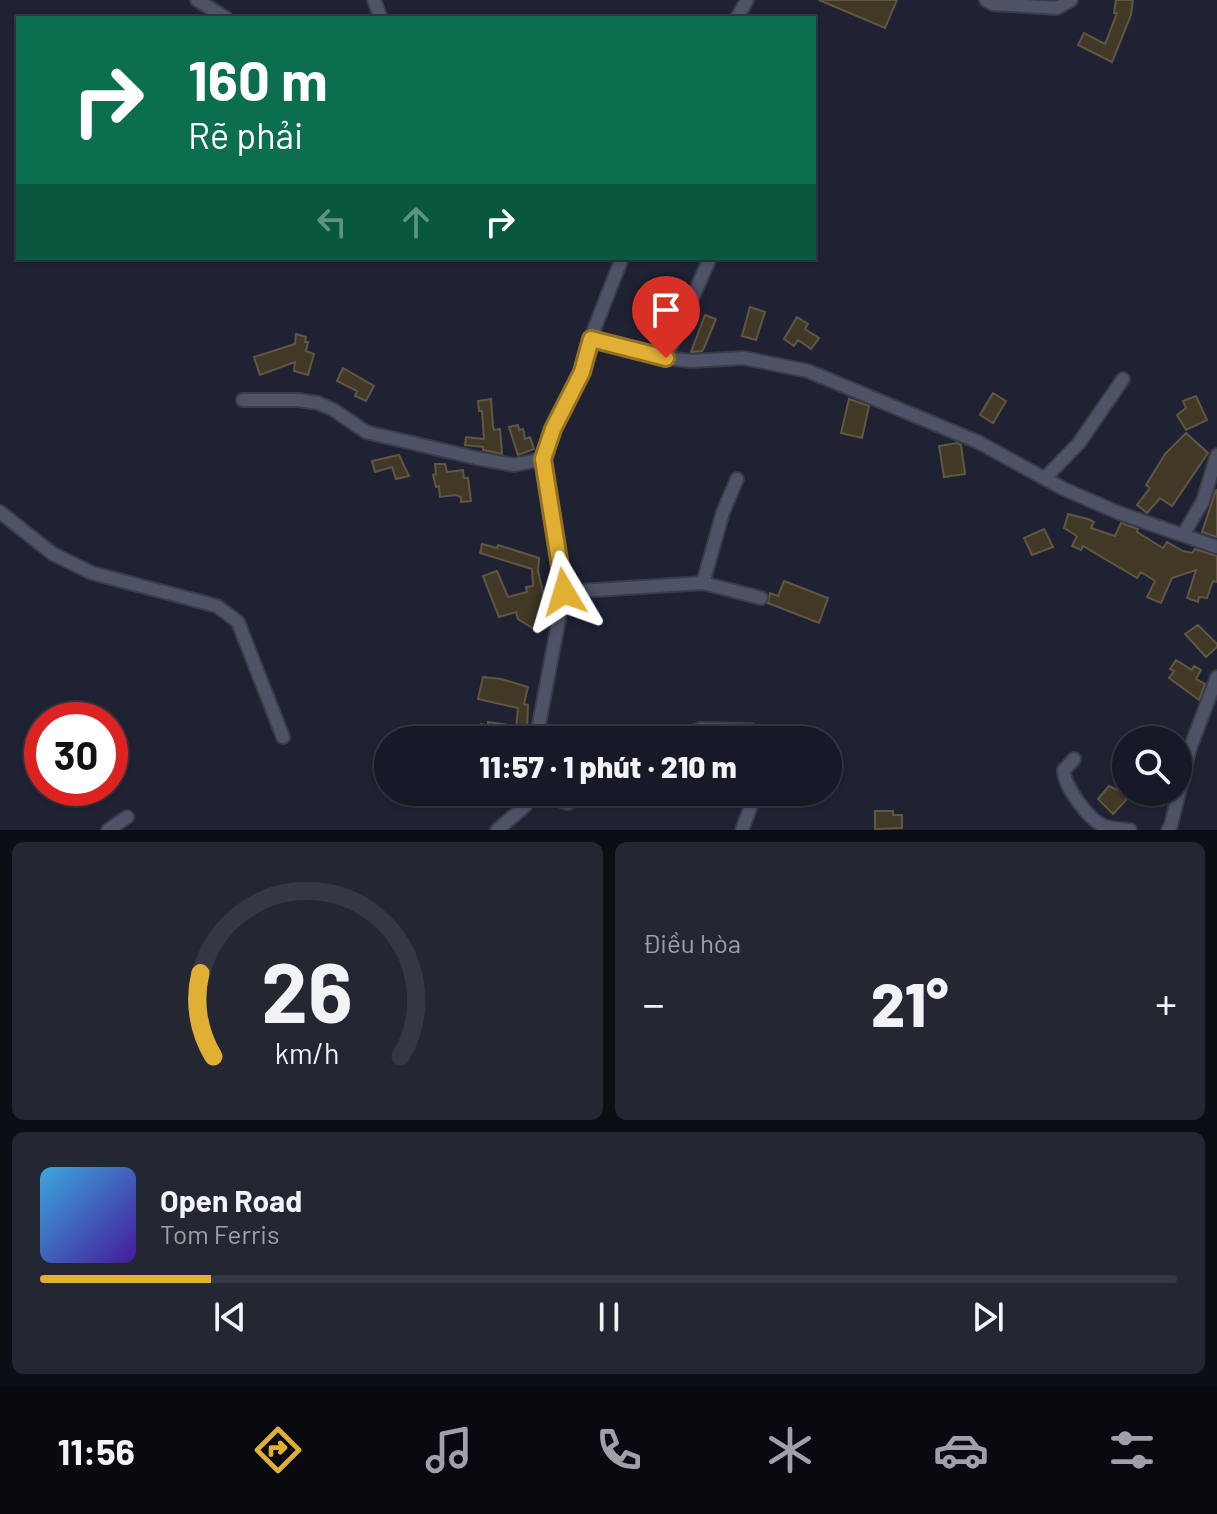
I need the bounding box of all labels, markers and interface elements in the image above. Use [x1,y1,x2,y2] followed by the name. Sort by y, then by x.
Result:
[188,45,328,112] text: 160 m
[56,48,160,152] icon: right
[188,113,303,156] text: Rẽ phải
[310,200,354,244] icon: left
[394,200,438,244] icon: ahead
[478,200,522,244] icon: right
[632,276,700,358] pin
[644,288,688,332] icon: arrive
[522,550,606,634] position arrow
[24,702,128,806] speed limit sign: 30
[1112,726,1192,806] map controls
[1112,726,1192,806] button: search
[479,748,737,784] text: 11:57 · 1 phút · 210 m
[643,927,741,958] text: Điều hòa
[262,940,353,1040] text: 26
[871,967,949,1039] text: 21°
[643,976,665,1029] text: −
[1155,976,1177,1029] text: +
[275,1035,340,1070] text: km/h
[160,1182,302,1218] text: Open Road
[160,1218,280,1249] text: Tom Ferris
[208,1295,252,1339] icon: previous
[587,1295,631,1339] icon: pause
[966,1295,1010,1339] icon: next
[250,1422,306,1478] icon: directions
[421,1422,477,1478] icon: music
[591,1422,647,1478] icon: phone
[762,1422,818,1478] icon: climate
[933,1422,989,1478] icon: car
[1104,1422,1160,1478] icon: filters
[57,1429,135,1472] text: 11:56

